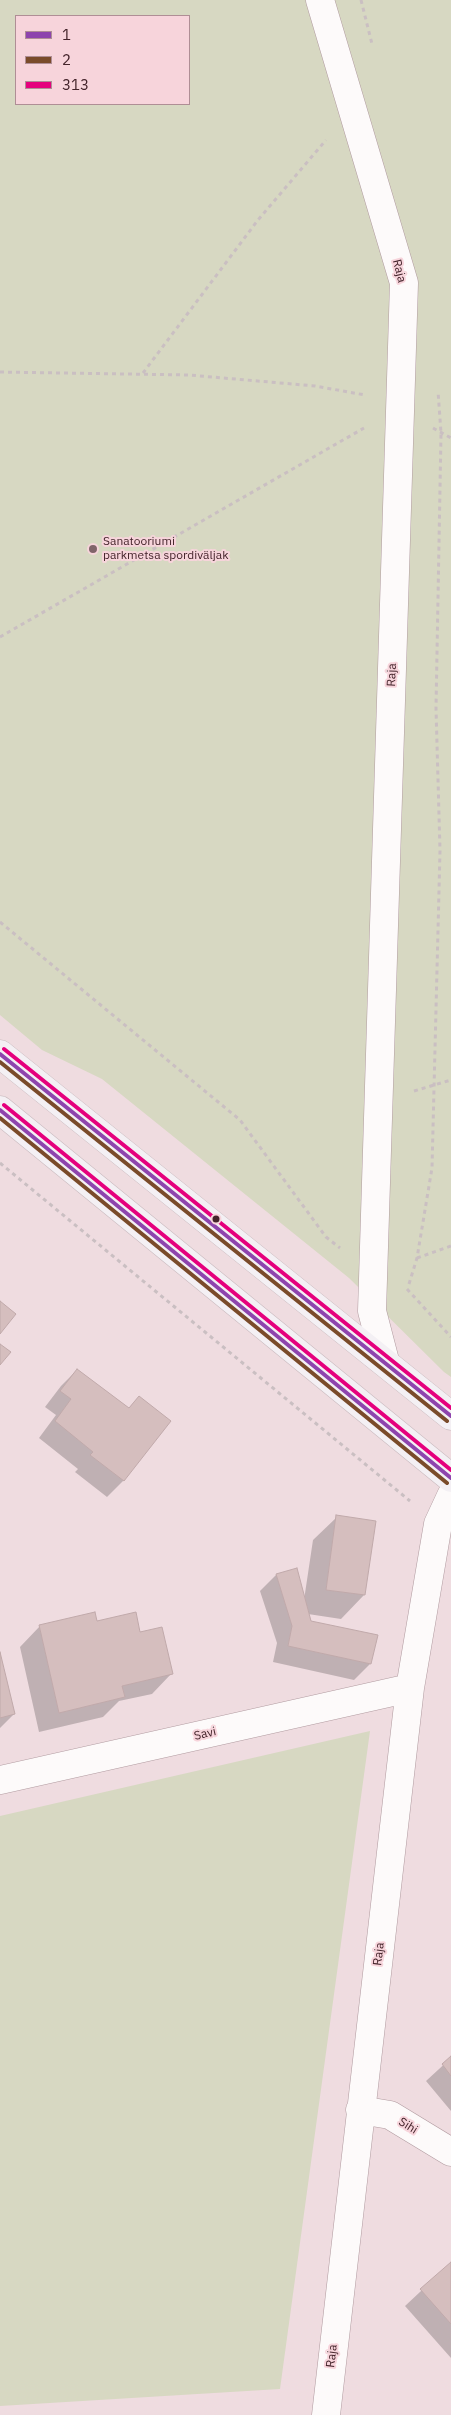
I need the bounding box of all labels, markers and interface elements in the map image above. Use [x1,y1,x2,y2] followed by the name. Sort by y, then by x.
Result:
[15,15,190,105] legend
[62,25,71,44] text: 1
[62,50,71,69] text: 2
[62,75,89,94] text: 313
[389,258,409,284] street label: Raja
[103,535,228,563] place label: Sanatooriumi parkmetsa spordiväljak
[87,543,99,555] marker: Sanatooriumi parkmetsa spordiväljak
[384,663,400,687] street label: Raja
[211,1214,221,1224] unlabelled marker
[193,1724,217,1744] street label: Savi
[370,1942,388,1966] street label: Raja
[396,2115,420,2137] street label: Sihi
[323,2344,341,2368] street label: Raja

